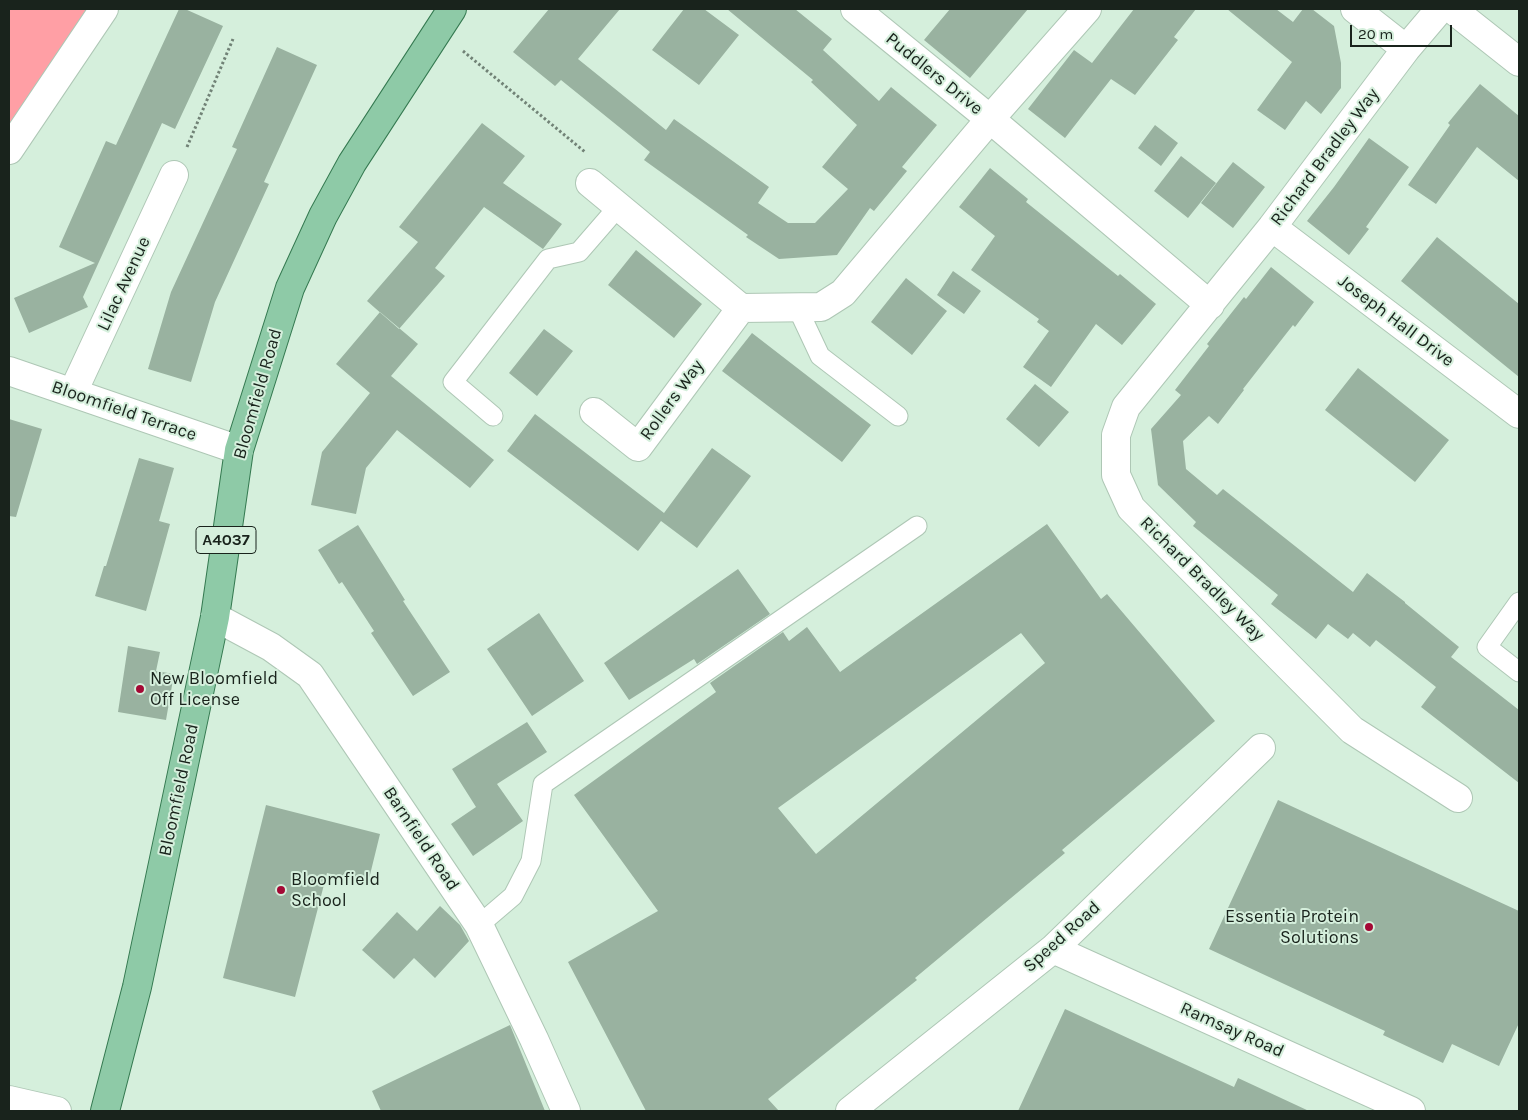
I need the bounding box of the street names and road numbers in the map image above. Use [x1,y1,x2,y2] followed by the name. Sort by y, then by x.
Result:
[881,28,987,120] street label: Puddlers Drive
[1266,84,1384,230] street label: Richard Bradley Way
[93,233,155,335] street label: Lilac Avenue
[1334,270,1458,372] street label: Joseph Hall Drive
[229,326,287,462] street label: Bloomfield Road
[636,356,708,444] street label: Rollers Way
[49,376,199,446] street label: Bloomfield Terrace
[1135,512,1269,646] street label: Richard Bradley Way
[196,526,256,554] road number: A4037
[154,722,204,858] street label: Bloomfield Road
[378,783,464,895] street label: Barnfield Road
[1019,897,1105,977] street label: Speed Road
[1177,998,1287,1062] street label: Ramsay Road

